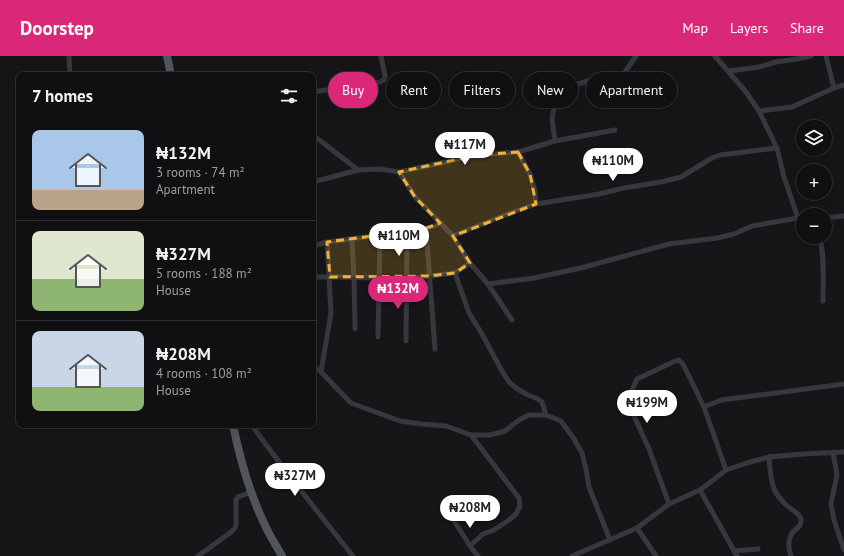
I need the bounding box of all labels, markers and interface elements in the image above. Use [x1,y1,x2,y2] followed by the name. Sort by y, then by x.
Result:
[20,16,94,40] text: Doorstep
[682,19,708,37] text: Map
[730,19,768,37] text: Layers
[790,19,824,37] text: Share
[328,72,378,108] chip: Buy
[386,72,441,108] chip: Rent
[449,72,515,108] chip: Filters
[523,72,578,108] chip: New
[586,72,677,108] chip: Apartment
[32,85,93,107] text: 7 homes
[278,85,300,107] icon: filters
[796,120,832,244] map controls
[796,120,832,156] button: layers
[437,132,493,166] pin: ₦117M
[444,136,486,153] text: ₦117M
[156,142,211,164] text: ₦132M
[64,146,112,194] icon: home
[585,148,641,182] pin: ₦110M
[592,152,634,169] text: ₦110M
[156,164,245,181] text: 3 rooms · 74 m²
[796,164,832,200] button: +
[156,181,215,198] text: Apartment
[796,208,832,244] button: −
[371,223,427,257] pin: ₦110M
[378,227,420,244] text: ₦110M
[156,243,211,265] text: ₦327M
[64,247,112,295] icon: home
[156,265,252,282] text: 5 rooms · 188 m²
[370,276,426,310] pin: ₦132M
[377,280,419,297] text: ₦132M
[156,282,191,299] text: House
[156,343,211,365] text: ₦208M
[64,347,112,395] icon: home
[156,365,252,382] text: 4 rooms · 108 m²
[156,382,191,399] text: House
[619,390,675,424] pin: ₦199M
[626,394,668,411] text: ₦199M
[267,463,323,497] pin: ₦327M
[274,467,316,484] text: ₦327M
[442,495,498,529] pin: ₦208M
[449,499,491,516] text: ₦208M

